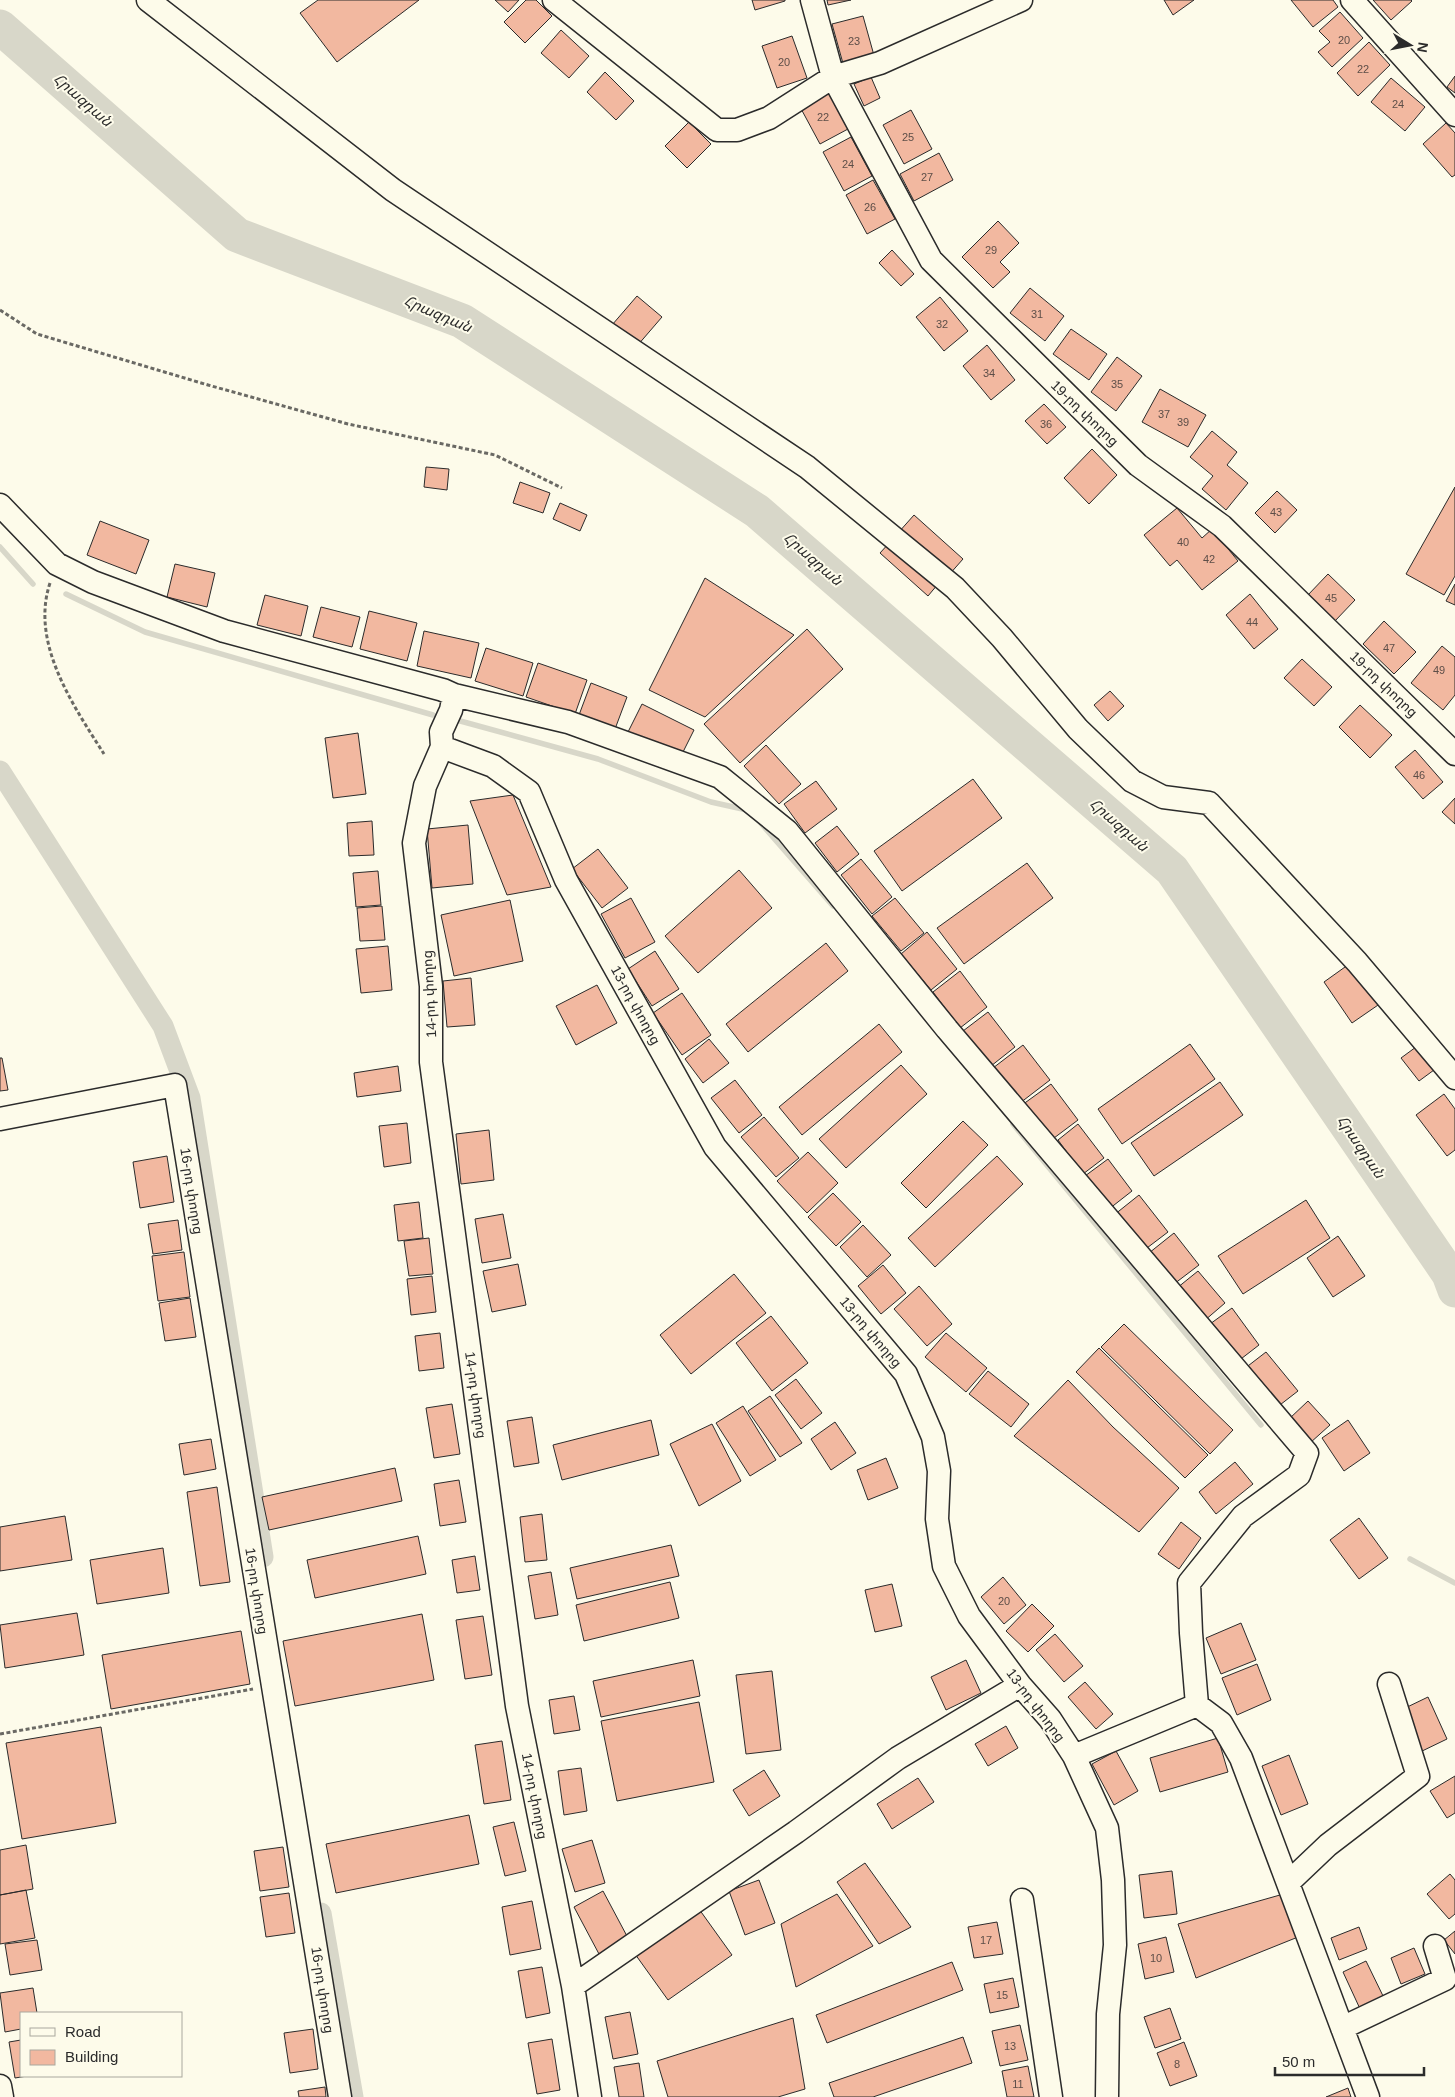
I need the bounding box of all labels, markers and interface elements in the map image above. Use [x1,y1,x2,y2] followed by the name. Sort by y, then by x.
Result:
[1385,20,1435,70] north arrow
[1338,34,1350,46] house number: 20
[848,35,860,47] house number: 23
[1414,41,1432,54] text: N
[778,56,790,68] house number: 20
[1357,63,1369,75] house number: 22
[50,70,117,131] water label: Հրազդան
[1392,98,1404,110] house number: 24
[817,111,829,123] house number: 22
[902,131,914,143] house number: 25
[842,158,854,170] house number: 24
[921,171,933,183] house number: 27
[864,201,876,213] house number: 26
[985,244,997,256] house number: 29
[401,292,475,337] water label: Հրազդան
[1031,308,1043,320] house number: 31
[936,318,948,330] house number: 32
[983,367,995,379] house number: 34
[1048,377,1122,449] street label: 19-րդ փողոց
[1111,378,1123,390] house number: 35
[1158,408,1170,420] house number: 37
[1177,416,1189,428] house number: 39
[1040,418,1052,430] house number: 36
[1270,506,1282,518] house number: 43
[780,529,847,590] water label: Հրազդան
[1177,536,1189,548] house number: 40
[1203,553,1215,565] house number: 42
[1325,592,1337,604] house number: 45
[1246,616,1258,628] house number: 44
[1383,642,1395,654] house number: 47
[1347,648,1421,720] street label: 19-րդ փողոց
[1433,664,1445,676] house number: 49
[1413,769,1425,781] house number: 46
[1086,795,1153,856] water label: Հրազդան
[419,950,439,1038] street label: 14-րդ փողոց
[608,963,664,1047] street label: 13-րդ փողոց
[1333,1112,1389,1183] water label: Հրազդան
[177,1146,207,1236] street label: 16-րդ փողոց
[837,1293,905,1371] street label: 13-րդ փողոց
[462,1350,490,1440] street label: 14-րդ փողոց
[242,1546,272,1636] street label: 16-րդ փողոց
[998,1595,1010,1607] house number: 20
[1003,1665,1069,1745] street label: 13-րդ փողոց
[519,1751,551,1841] street label: 14-րդ փողոց
[980,1934,992,1946] house number: 17
[308,1945,338,2035] street label: 16-րդ փողոց
[1150,1952,1162,1964] house number: 10
[996,1989,1008,2001] house number: 15
[20,2012,182,2077] legend
[65,2023,101,2040] text: Road
[1004,2040,1016,2052] house number: 13
[1275,2044,1424,2076] scale bar
[65,2048,118,2065] text: Building
[1282,2053,1315,2070] text: 50 m
[1174,2058,1180,2070] house number: 8
[1012,2078,1024,2090] house number: 11

